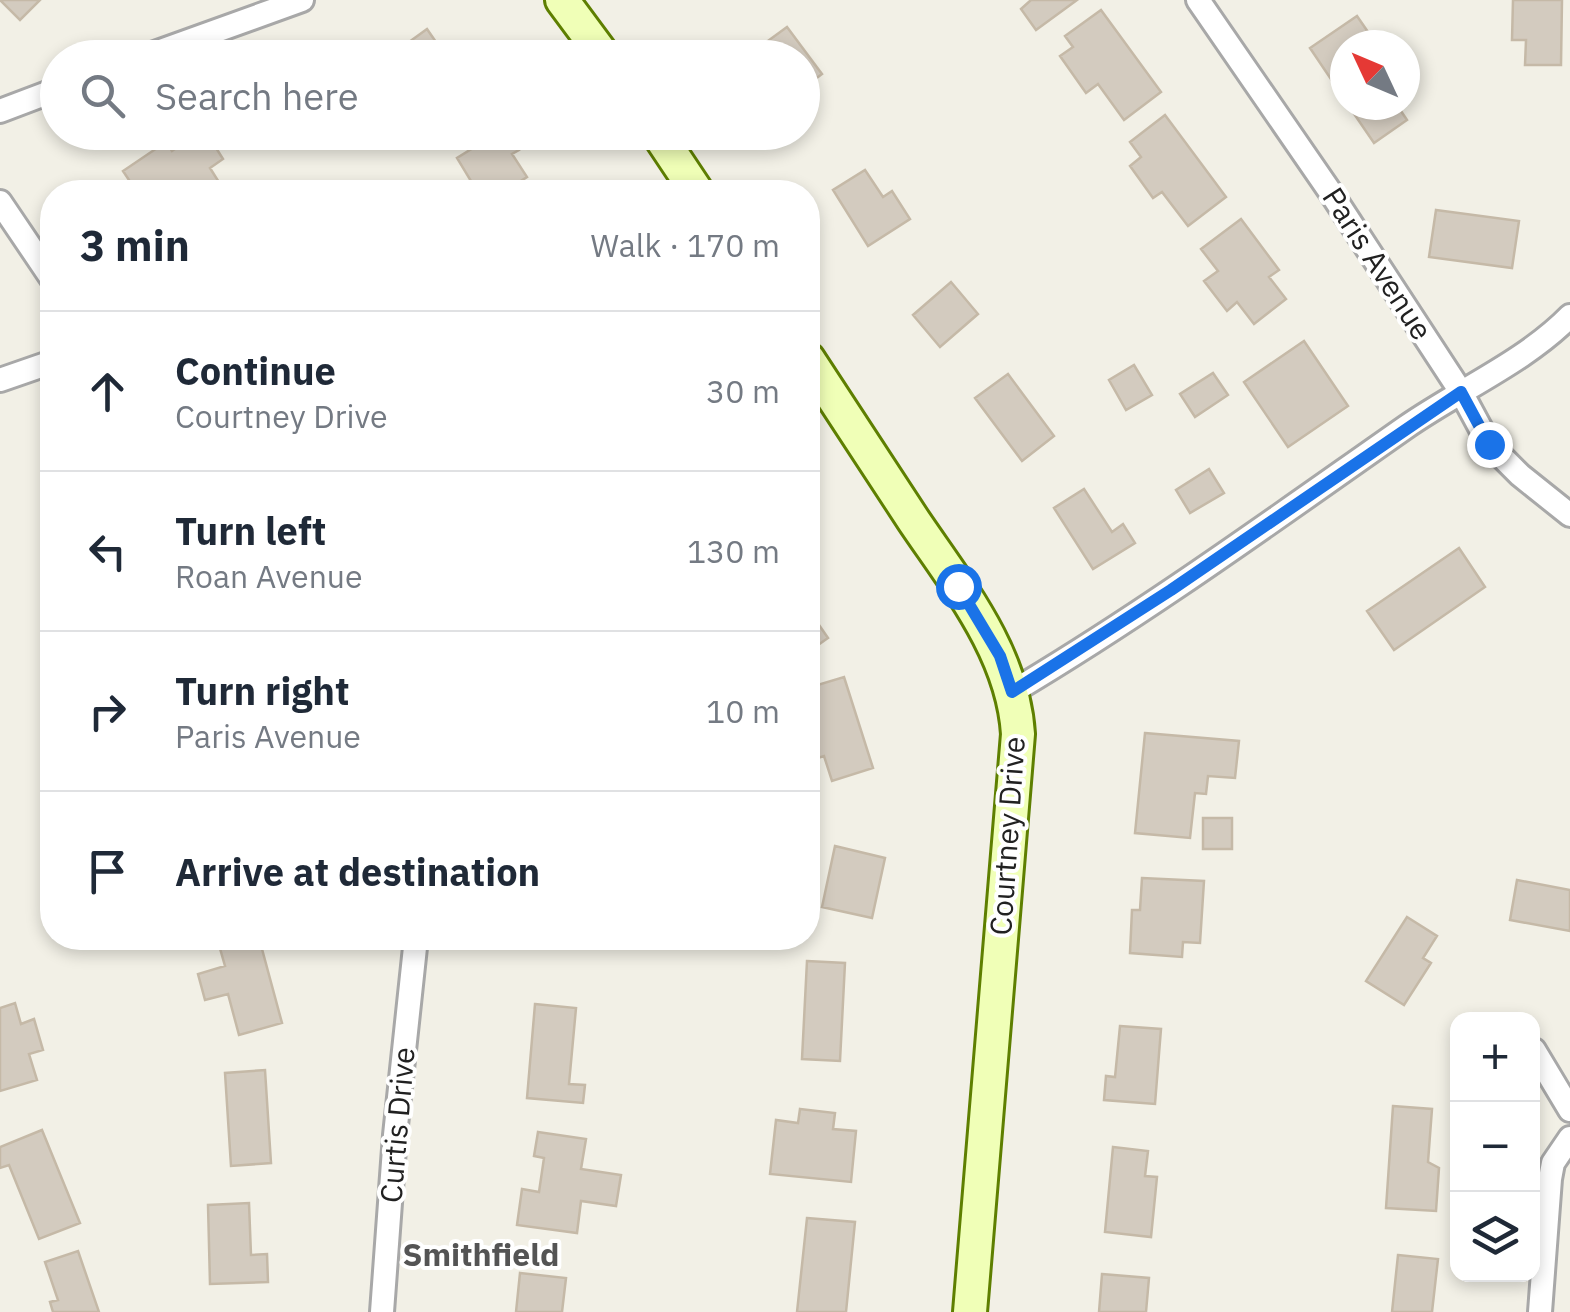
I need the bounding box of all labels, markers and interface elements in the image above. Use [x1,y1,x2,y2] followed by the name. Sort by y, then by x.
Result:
[1330,30,1420,120] north arrow
[40,40,820,150] search box
[75,68,130,123] icon: search
[155,71,359,120] text: Search here
[1314,179,1442,347] street label: Paris Avenue
[80,218,190,273] text: 3 min
[591,224,780,266] text: Walk · 170 m
[175,346,336,395] text: Continue
[80,364,135,419] icon: ahead
[706,370,780,412] text: 30 m
[175,395,387,437] text: Courtney Drive
[1467,422,1513,468] route end
[175,506,326,555] text: Turn left
[80,524,135,579] icon: left
[687,530,780,572] text: 130 m
[175,555,363,597] text: Roan Avenue
[936,564,982,610] route start
[175,666,350,715] text: Turn right
[80,684,135,739] icon: right
[706,690,780,732] text: 10 m
[175,715,361,757] text: Paris Avenue
[980,735,1033,937] street label: Courtney Drive
[80,844,135,899] icon: arrive
[175,847,540,896] text: Arrive at destination
[1450,1012,1540,1282] map controls
[1450,1012,1540,1102] button: +
[370,1045,423,1204] street label: Curtis Drive
[1450,1102,1540,1192] button: −
[1450,1192,1540,1282] button: layers
[403,1233,559,1275] district label: Smithfield

